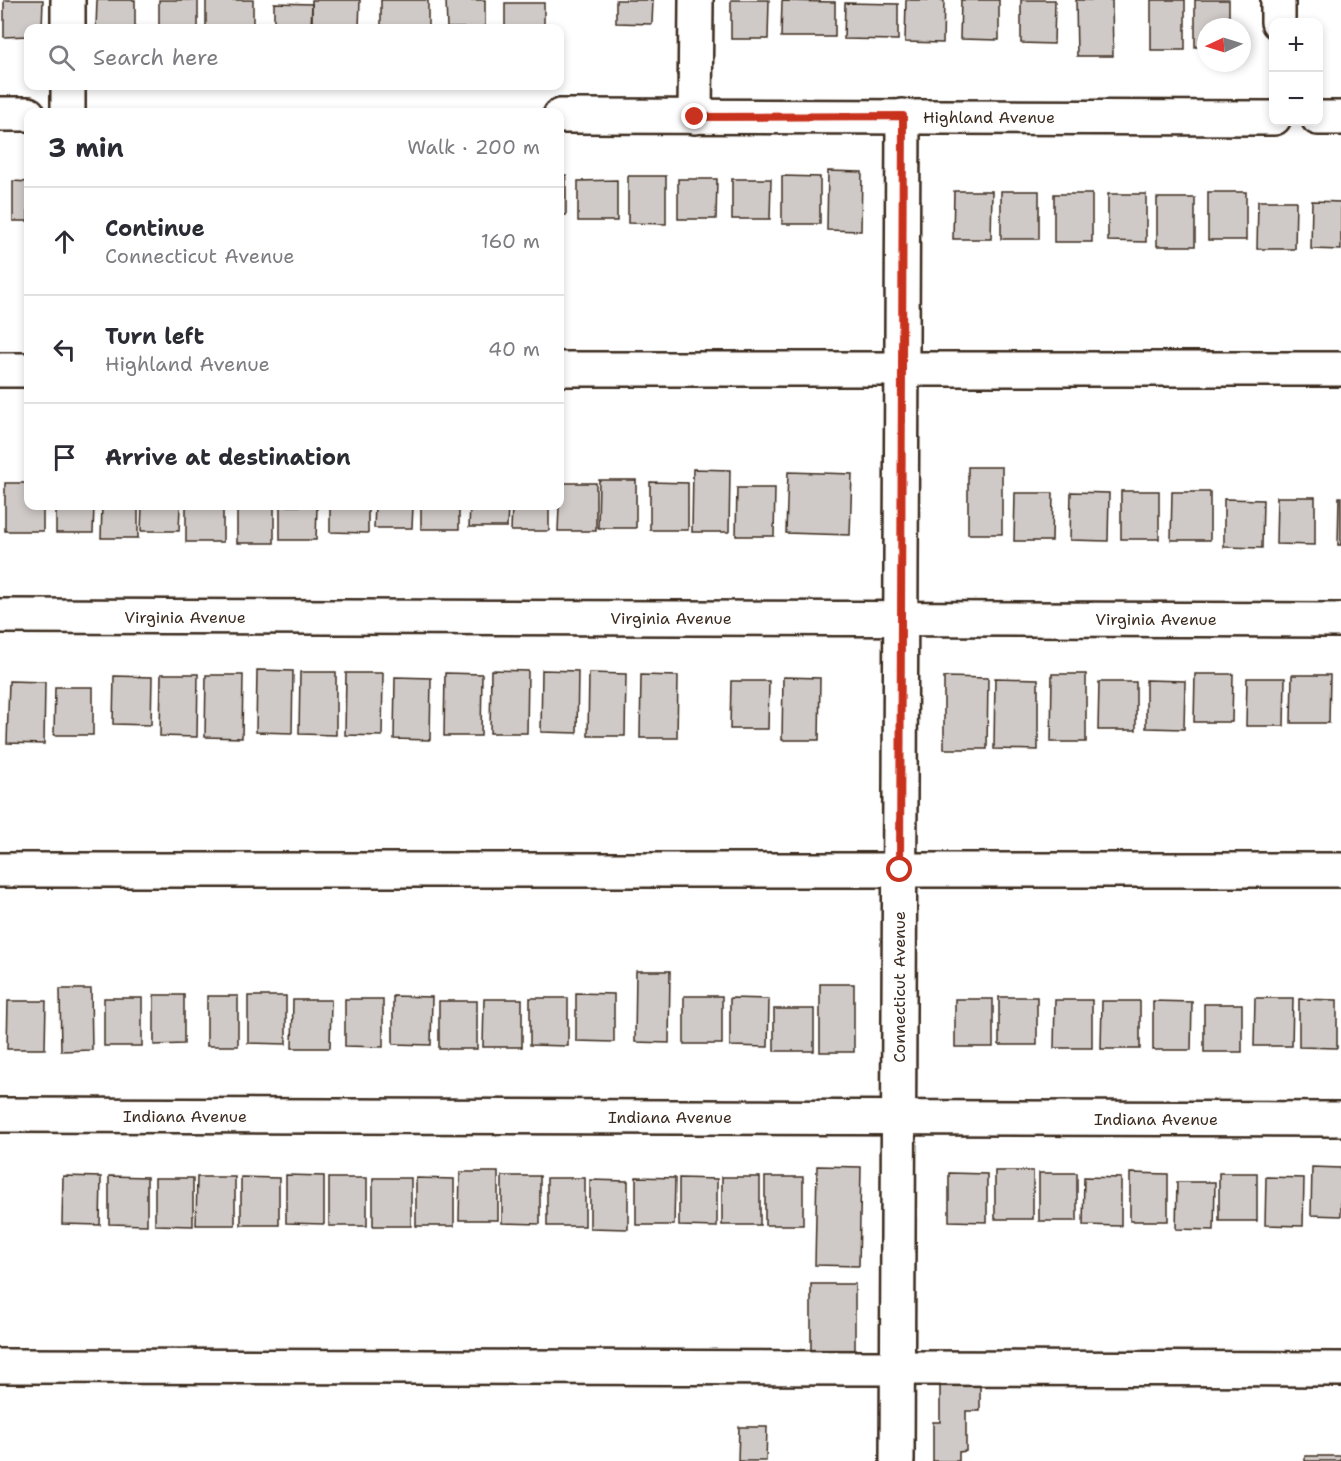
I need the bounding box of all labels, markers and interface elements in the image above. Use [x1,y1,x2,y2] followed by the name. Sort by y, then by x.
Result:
[1197,18,1251,72] north arrow
[1269,18,1323,126] map controls
[1269,18,1323,72] button: +
[24,24,564,90] search box
[45,41,78,74] icon: search
[93,43,219,72] text: Search here
[1269,72,1323,126] button: −
[681,103,707,129] route end
[923,107,1055,128] street label: Highland Avenue
[48,130,124,165] text: 3 min
[407,134,540,160] text: Walk · 200 m
[105,214,205,243] text: Continue
[48,225,81,258] icon: ahead
[481,228,540,254] text: 160 m
[105,243,295,269] text: Connecticut Avenue
[105,322,204,351] text: Turn left
[48,333,81,366] icon: left
[488,336,540,362] text: 40 m
[105,351,270,377] text: Highland Avenue
[48,441,81,474] icon: arrive
[105,443,351,472] text: Arrive at destination
[124,607,246,628] street label: Virginia Avenue
[610,608,732,629] street label: Virginia Avenue
[1095,609,1217,630] street label: Virginia Avenue
[886,856,912,882] route start
[889,911,910,1063] street label: Connecticut Avenue
[123,1106,247,1127] street label: Indiana Avenue
[608,1107,732,1128] street label: Indiana Avenue
[1094,1109,1218,1130] street label: Indiana Avenue

